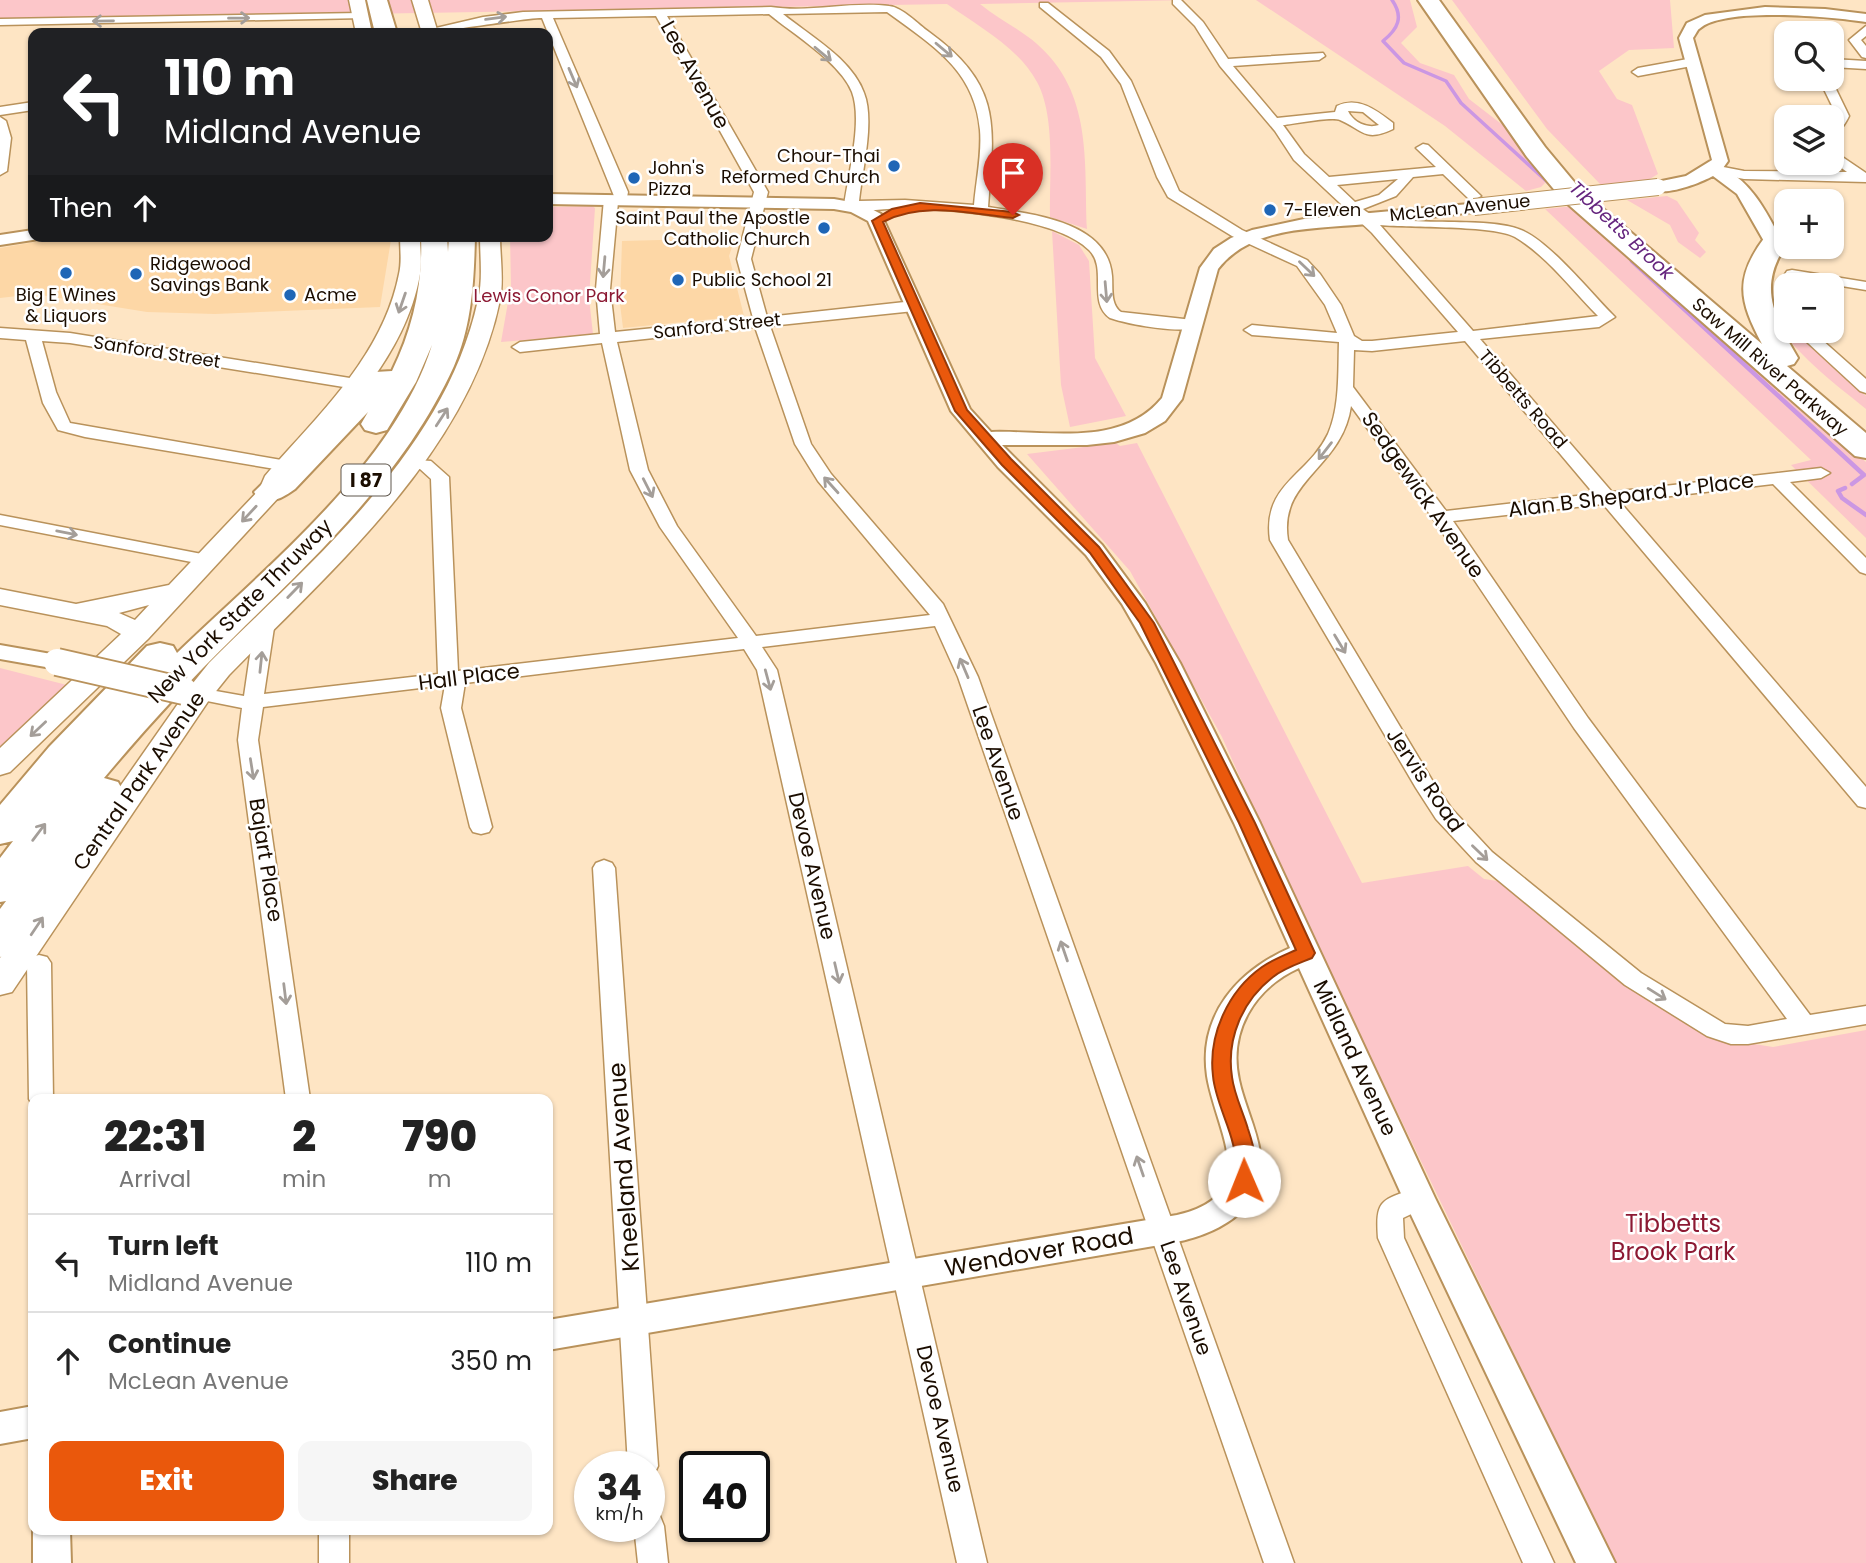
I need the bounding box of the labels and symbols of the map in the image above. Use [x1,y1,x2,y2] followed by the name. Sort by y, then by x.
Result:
[227,11,250,25] one-way arrow
[485,11,507,24] one-way arrow
[91,14,114,28] one-way arrow
[654,15,737,134] street label: Lee Avenue
[935,42,953,58] one-way arrow
[813,46,831,62] one-way arrow
[567,67,580,88] one-way arrow
[721,143,880,189] place label: Chour-Thai Reformed Church
[983,143,1043,215] pin
[648,155,704,201] place label: John's Pizza
[886,158,902,174] marker: Chour-Thai Reformed Church
[626,170,642,186] marker: John's Pizza
[1563,175,1681,287] water label: Tibbetts Brook
[1388,188,1532,227] street label: McLean Avenue
[1284,197,1361,222] place label: 7-Eleven
[1262,202,1278,218] marker: 7-Eleven
[615,205,810,251] place label: Saint Paul the Apostle Catholic Church
[816,220,832,236] marker: Saint Paul the Apostle Catholic Church
[150,251,270,297] place label: Ridgewood Savings Bank
[597,255,610,277] one-way arrow
[1298,261,1315,278] one-way arrow
[58,265,74,281] marker: Big E Wines & Liquors
[128,266,144,282] marker: Ridgewood Savings Bank
[692,267,832,292] place label: Public School 21
[670,272,686,288] marker: Public School 21
[1100,280,1113,303] one-way arrow
[16,282,116,328] place label: Big E Wines & Liquors
[304,282,357,307] place label: Acme
[474,283,625,308] park label: Lewis Conor Park
[282,287,298,303] marker: Acme
[395,292,407,314] one-way arrow
[1687,292,1854,442] street label: Saw Mill River Parkway
[652,306,782,345] street label: Sanford Street
[92,329,222,374] street label: Sanford Street
[1473,344,1573,454] street label: Tibbetts Road
[1355,406,1492,584] street label: Sedgewick Avenue
[435,408,449,428] one-way arrow
[1318,441,1332,460] one-way arrow
[342,464,390,495] road number: I 87
[1506,465,1756,524] street label: Alan B Shepard Jr Place
[823,476,839,494] one-way arrow
[641,477,655,498] one-way arrow
[241,505,257,523] one-way arrow
[141,512,339,709] street label: New York State Thruway
[55,527,78,540] one-way arrow
[287,582,304,599] one-way arrow
[1333,633,1347,653] one-way arrow
[254,651,267,674] one-way arrow
[417,656,521,697] street label: Hall Place
[957,657,970,679] one-way arrow
[762,668,775,690] one-way arrow
[66,685,211,876] street label: Central Park Avenue
[965,702,1032,824] street label: Lee Avenue
[29,721,47,737] one-way arrow
[1380,722,1471,838] street label: Jervis Road
[246,757,259,780] one-way arrow
[781,789,844,943] street label: Devoe Avenue
[242,796,291,924] street label: Bajart Place
[32,823,47,842] one-way arrow
[1471,844,1488,861] one-way arrow
[30,917,44,936] one-way arrow
[1057,941,1069,963] one-way arrow
[831,961,844,984] one-way arrow
[1307,975,1404,1140] street label: Midland Avenue
[278,983,291,1005] one-way arrow
[1647,987,1667,1001] one-way arrow
[600,1061,647,1273] street label: Kneeland Avenue
[1207,1144,1281,1218] position arrow
[1133,1155,1145,1177] one-way arrow
[1611,1207,1736,1268] park label: Tibbetts Brook Park
[942,1219,1136,1284] street label: Wendover Road
[1153,1237,1220,1359] street label: Lee Avenue
[909,1342,972,1496] street label: Devoe Avenue
[679,1451,770,1542] speed limit sign: 40

